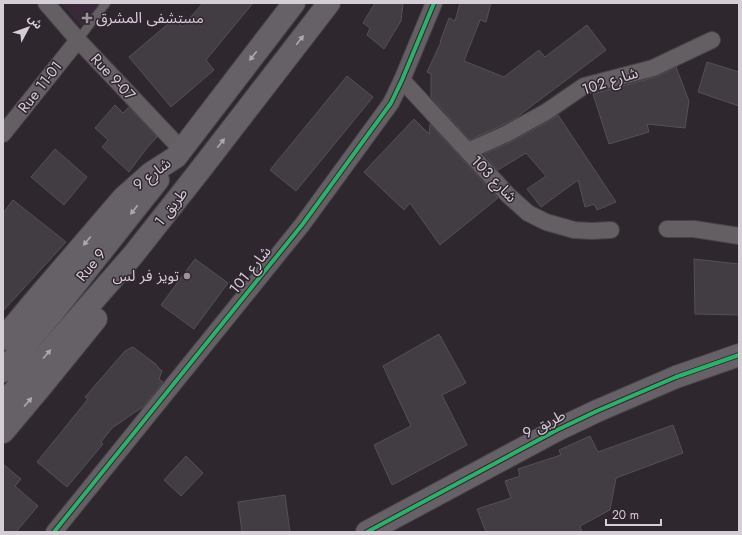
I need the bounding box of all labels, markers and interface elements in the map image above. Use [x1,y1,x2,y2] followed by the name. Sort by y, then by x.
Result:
[96,7,204,29] place label: مستشفى المشرق
[8,8,48,48] north arrow
[25,11,47,32] text: ش
[81,12,93,24] marker: مستشفى المشرق
[296,34,305,45] one-way arrow
[85,49,141,105] street label: Rue 9-07
[249,51,257,62] one-way arrow
[13,56,67,118] street label: Rue 11-01
[579,62,642,101] street label: شارع 102
[217,137,225,148] one-way arrow
[465,151,522,208] street label: شارع 103
[128,152,176,196] street label: شارع 9
[149,183,193,231] street label: طريق 1
[130,204,139,215] one-way arrow
[82,235,91,246] one-way arrow
[224,241,277,299] street label: شارع 101
[71,244,111,286] street label: Rue 9
[112,265,179,287] place label: تويز فر لس
[182,271,192,281] marker: تويز فر لس
[42,349,51,358] one-way arrow
[24,397,33,407] one-way arrow
[519,404,569,444] street label: طريق 9
[606,501,661,527] scale bar
[612,506,639,524] text: 20 m

